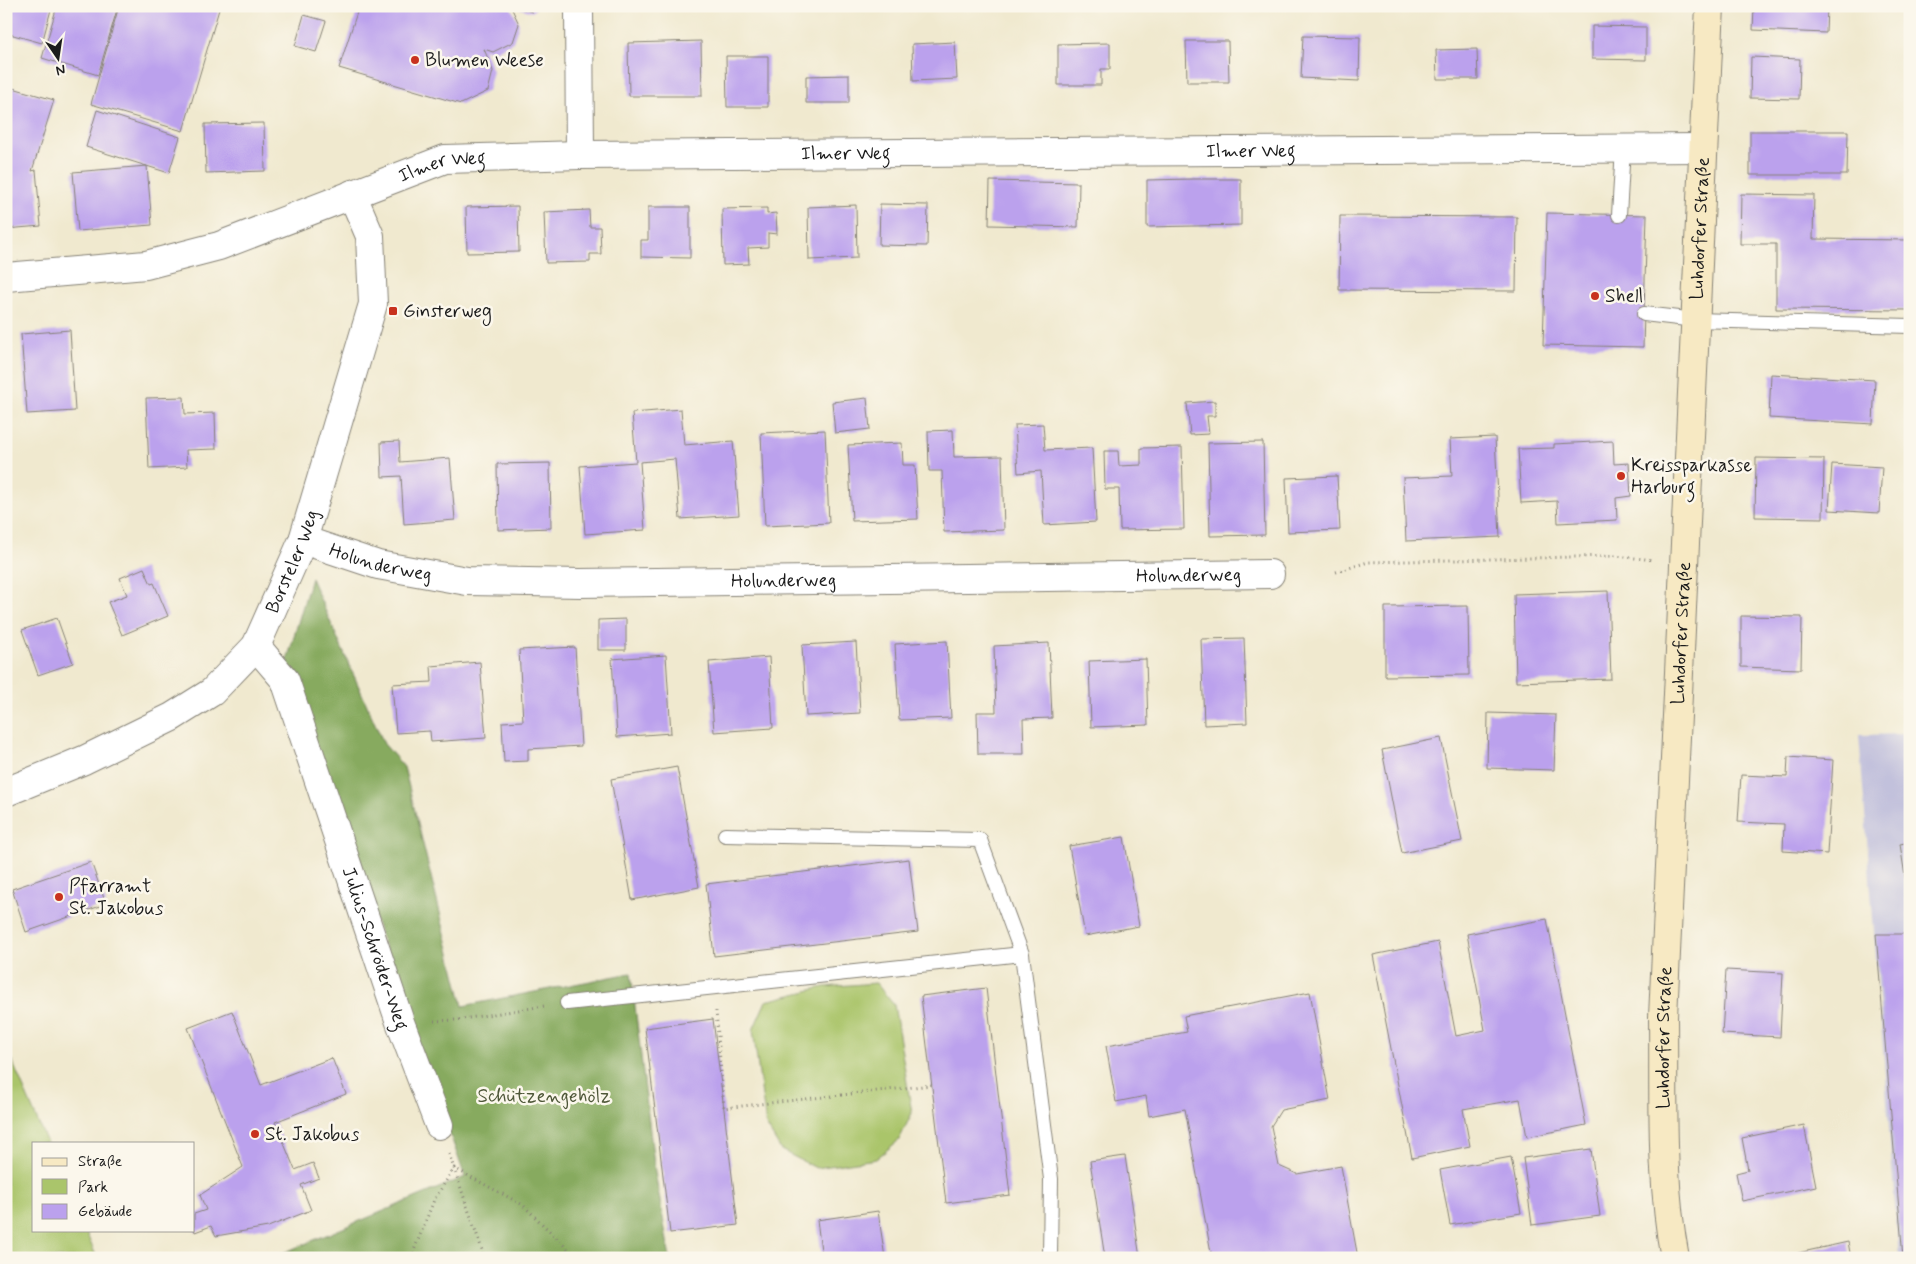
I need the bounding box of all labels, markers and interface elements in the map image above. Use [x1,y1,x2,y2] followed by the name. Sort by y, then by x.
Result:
[32,32,82,82] north arrow
[425,48,544,73] place label: Blumen Weese
[409,54,421,66] marker: Blumen Weese
[54,60,67,80] text: N
[1206,138,1296,166] street label: Ilmer Weg
[801,141,891,169] street label: Ilmer Weg
[395,145,486,188] street label: Ilmer Weg
[1684,157,1715,300] street label: Luhdorfer Straße
[1605,284,1643,309] place label: Shell
[1589,290,1601,302] marker: Shell
[403,299,492,326] place label: Ginsterweg
[387,305,399,317] marker: Ginsterweg
[1631,453,1752,503] place label: Kreissparkasse Harburg
[1615,470,1627,482] marker: Kreissparkasse Harburg
[260,507,325,617] street label: Borsteler Weg
[326,537,434,588] street label: Holunderweg
[1665,561,1697,705] street label: Luhdorfer Straße
[1136,562,1241,588] street label: Holunderweg
[731,567,836,594] street label: Holunderweg
[336,863,415,1035] street label: Julius-Schröder-Weg
[69,874,164,921] place label: Pfarramt St. Jakobus
[53,891,65,903] marker: Pfarramt St. Jakobus
[1650,966,1678,1109] street label: Luhdorfer Straße
[477,1084,611,1110] park label: Schützengehölz
[265,1122,360,1147] place label: St. Jakobus
[249,1128,261,1140] marker: St. Jakobus
[32,1142,195,1232] legend
[78,1152,122,1172] text: Straße
[78,1178,108,1198] text: Park
[78,1202,132,1222] text: Gebäude

